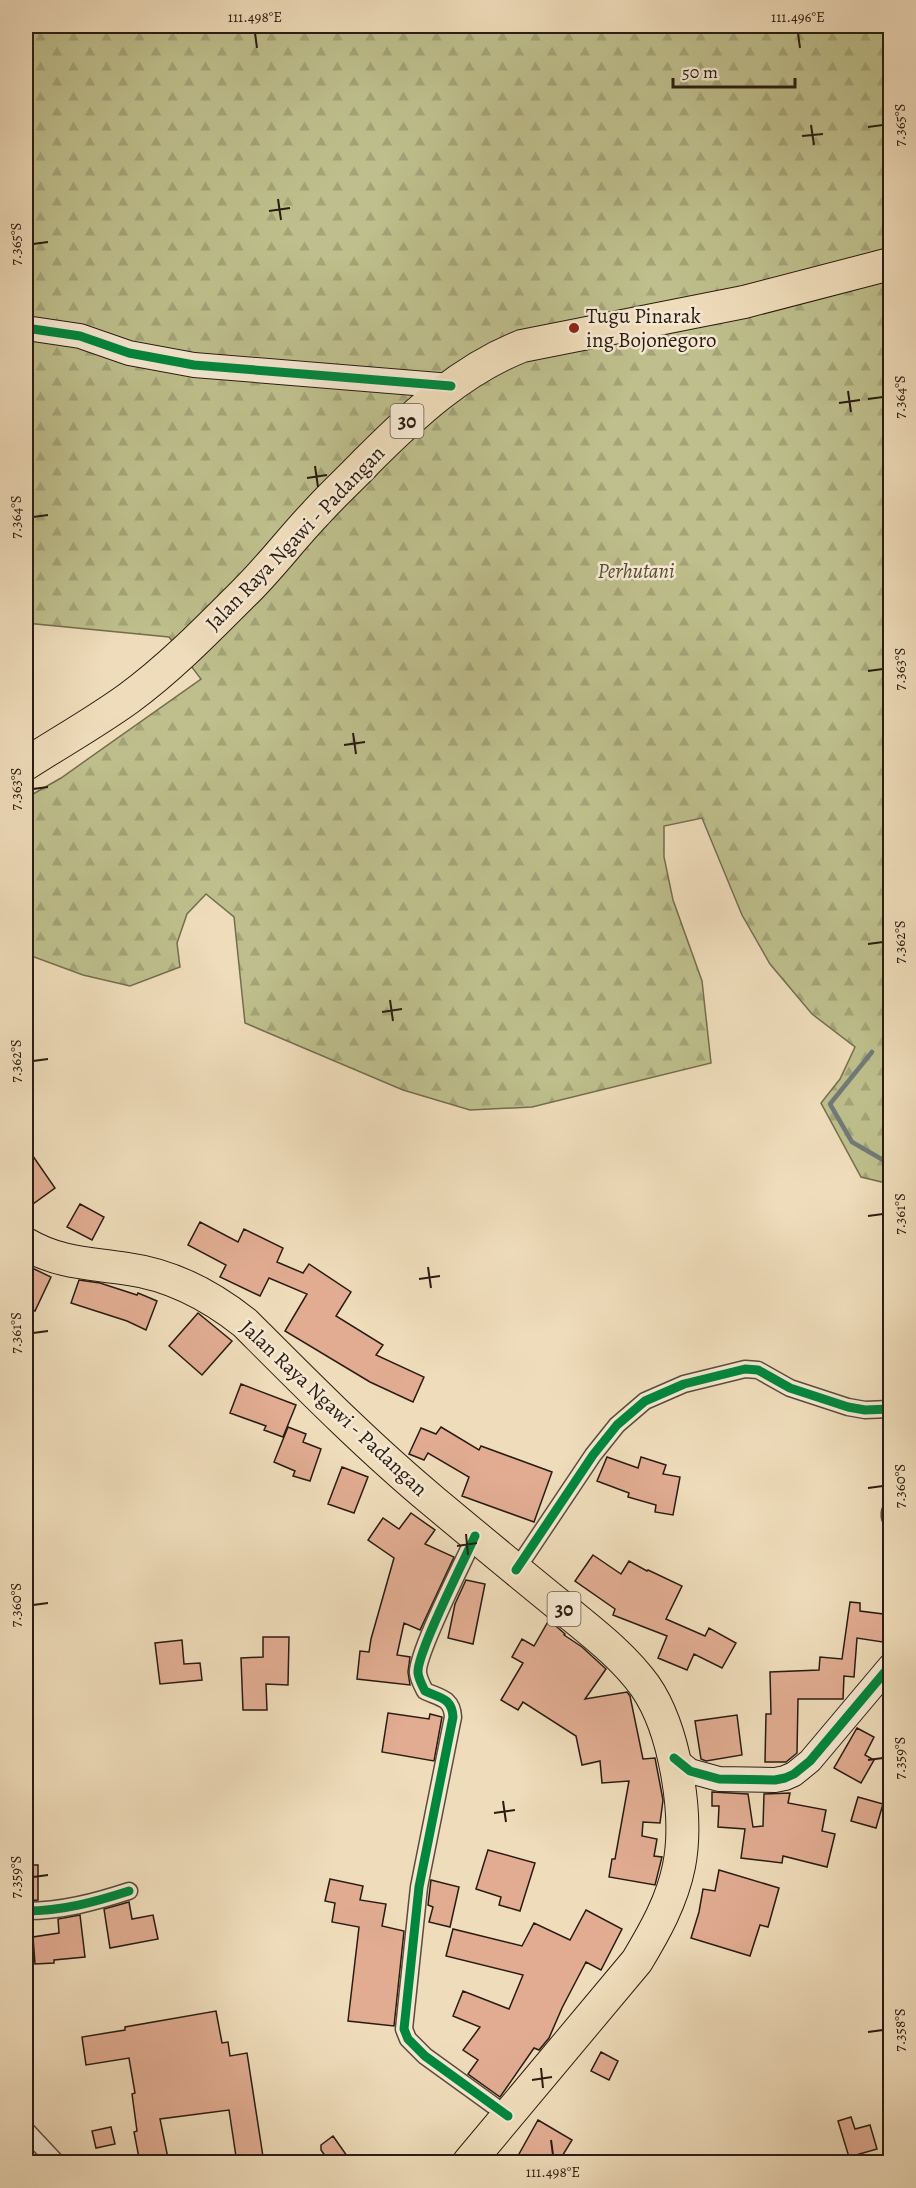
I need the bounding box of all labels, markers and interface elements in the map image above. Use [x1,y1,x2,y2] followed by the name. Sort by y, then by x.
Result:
[228,7,282,27] text: 111.498°E
[771,7,825,27] text: 111.496°E
[673,51,794,89] scale bar
[682,60,718,84] text: 50 m
[890,104,910,146] text: 7.365°S
[6,223,26,265] text: 7.365°S
[586,302,717,354] place label: Tugu Pinarak ing Bojonegoro
[567,321,581,335] marker: Tugu Pinarak ing Bojonegoro
[890,375,910,419] text: 7.364°S
[390,404,424,438] road number: 30
[199,439,391,637] street label: Jalan Raya Ngawi - Padangan
[6,495,26,539] text: 7.364°S
[598,557,674,585] park label: Perhutani
[890,648,910,690] text: 7.363°S
[6,768,26,810] text: 7.363°S
[890,920,910,964] text: 7.362°S
[6,1039,26,1083] text: 7.362°S
[890,1193,910,1235] text: 7.361°S
[6,1312,26,1354] text: 7.361°S
[234,1314,434,1502] street label: Jalan Raya Ngawi - Padangan
[890,1464,910,1508] text: 7.360°S
[6,1583,26,1627] text: 7.360°S
[548,1592,580,1626] road number: 30
[890,1737,910,1779] text: 7.359°S
[6,1856,26,1898] text: 7.359°S
[890,2008,910,2052] text: 7.358°S
[526,2162,580,2182] text: 111.498°E

